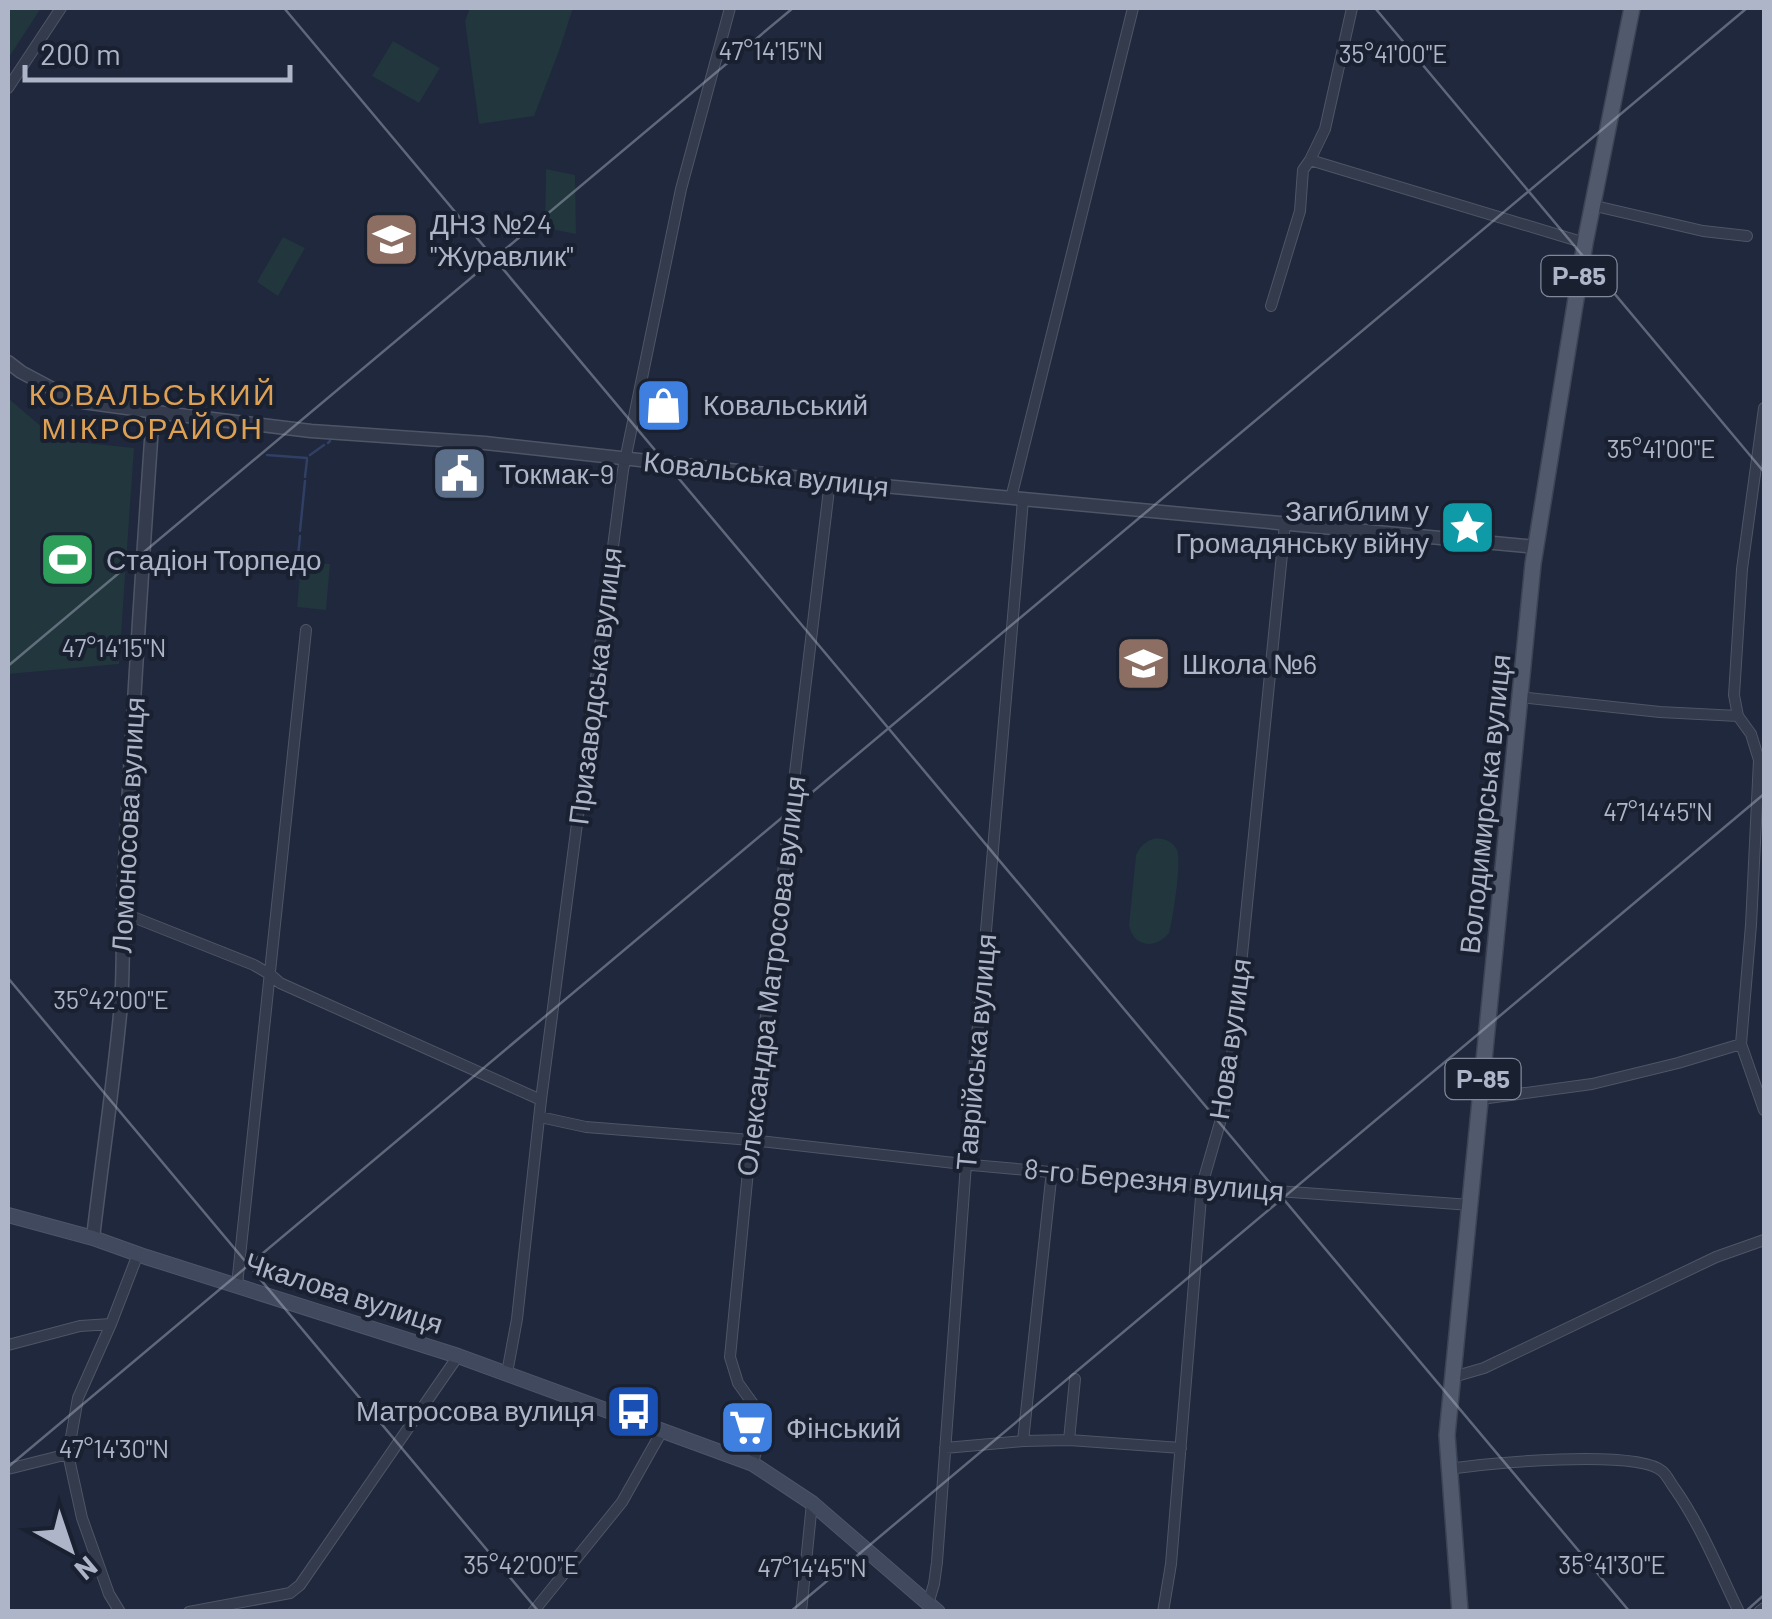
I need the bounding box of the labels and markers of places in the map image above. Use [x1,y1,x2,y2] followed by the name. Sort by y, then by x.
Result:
[430,206,574,272] place label: ДНЗ №24 "Журавлик"
[361,210,421,270] school or university icon: ДНЗ №24 "Журавлик"
[634,375,694,435] shop icon: Ковальський
[703,387,868,421] place label: Ковальський
[430,444,490,504] public building icon: Токмак-9
[499,456,614,490] place label: Токмак-9
[1176,493,1429,559] place label: Загиблим у Громадянську війну
[1438,497,1498,557] place icon: Загиблим у Громадянську війну
[37,530,97,590] sports icon: Стадіон Торпедо
[106,542,322,576] place label: Стадіон Торпедо
[1113,634,1173,694] school or university icon: Школа №6
[1182,646,1317,680] place label: Школа №6
[604,1381,664,1441] bus stop icon: Матросова вулиця
[356,1393,595,1427] place label: Матросова вулиця
[717,1398,777,1458] supermarket icon: Фінський
[786,1410,901,1444] place label: Фінський

